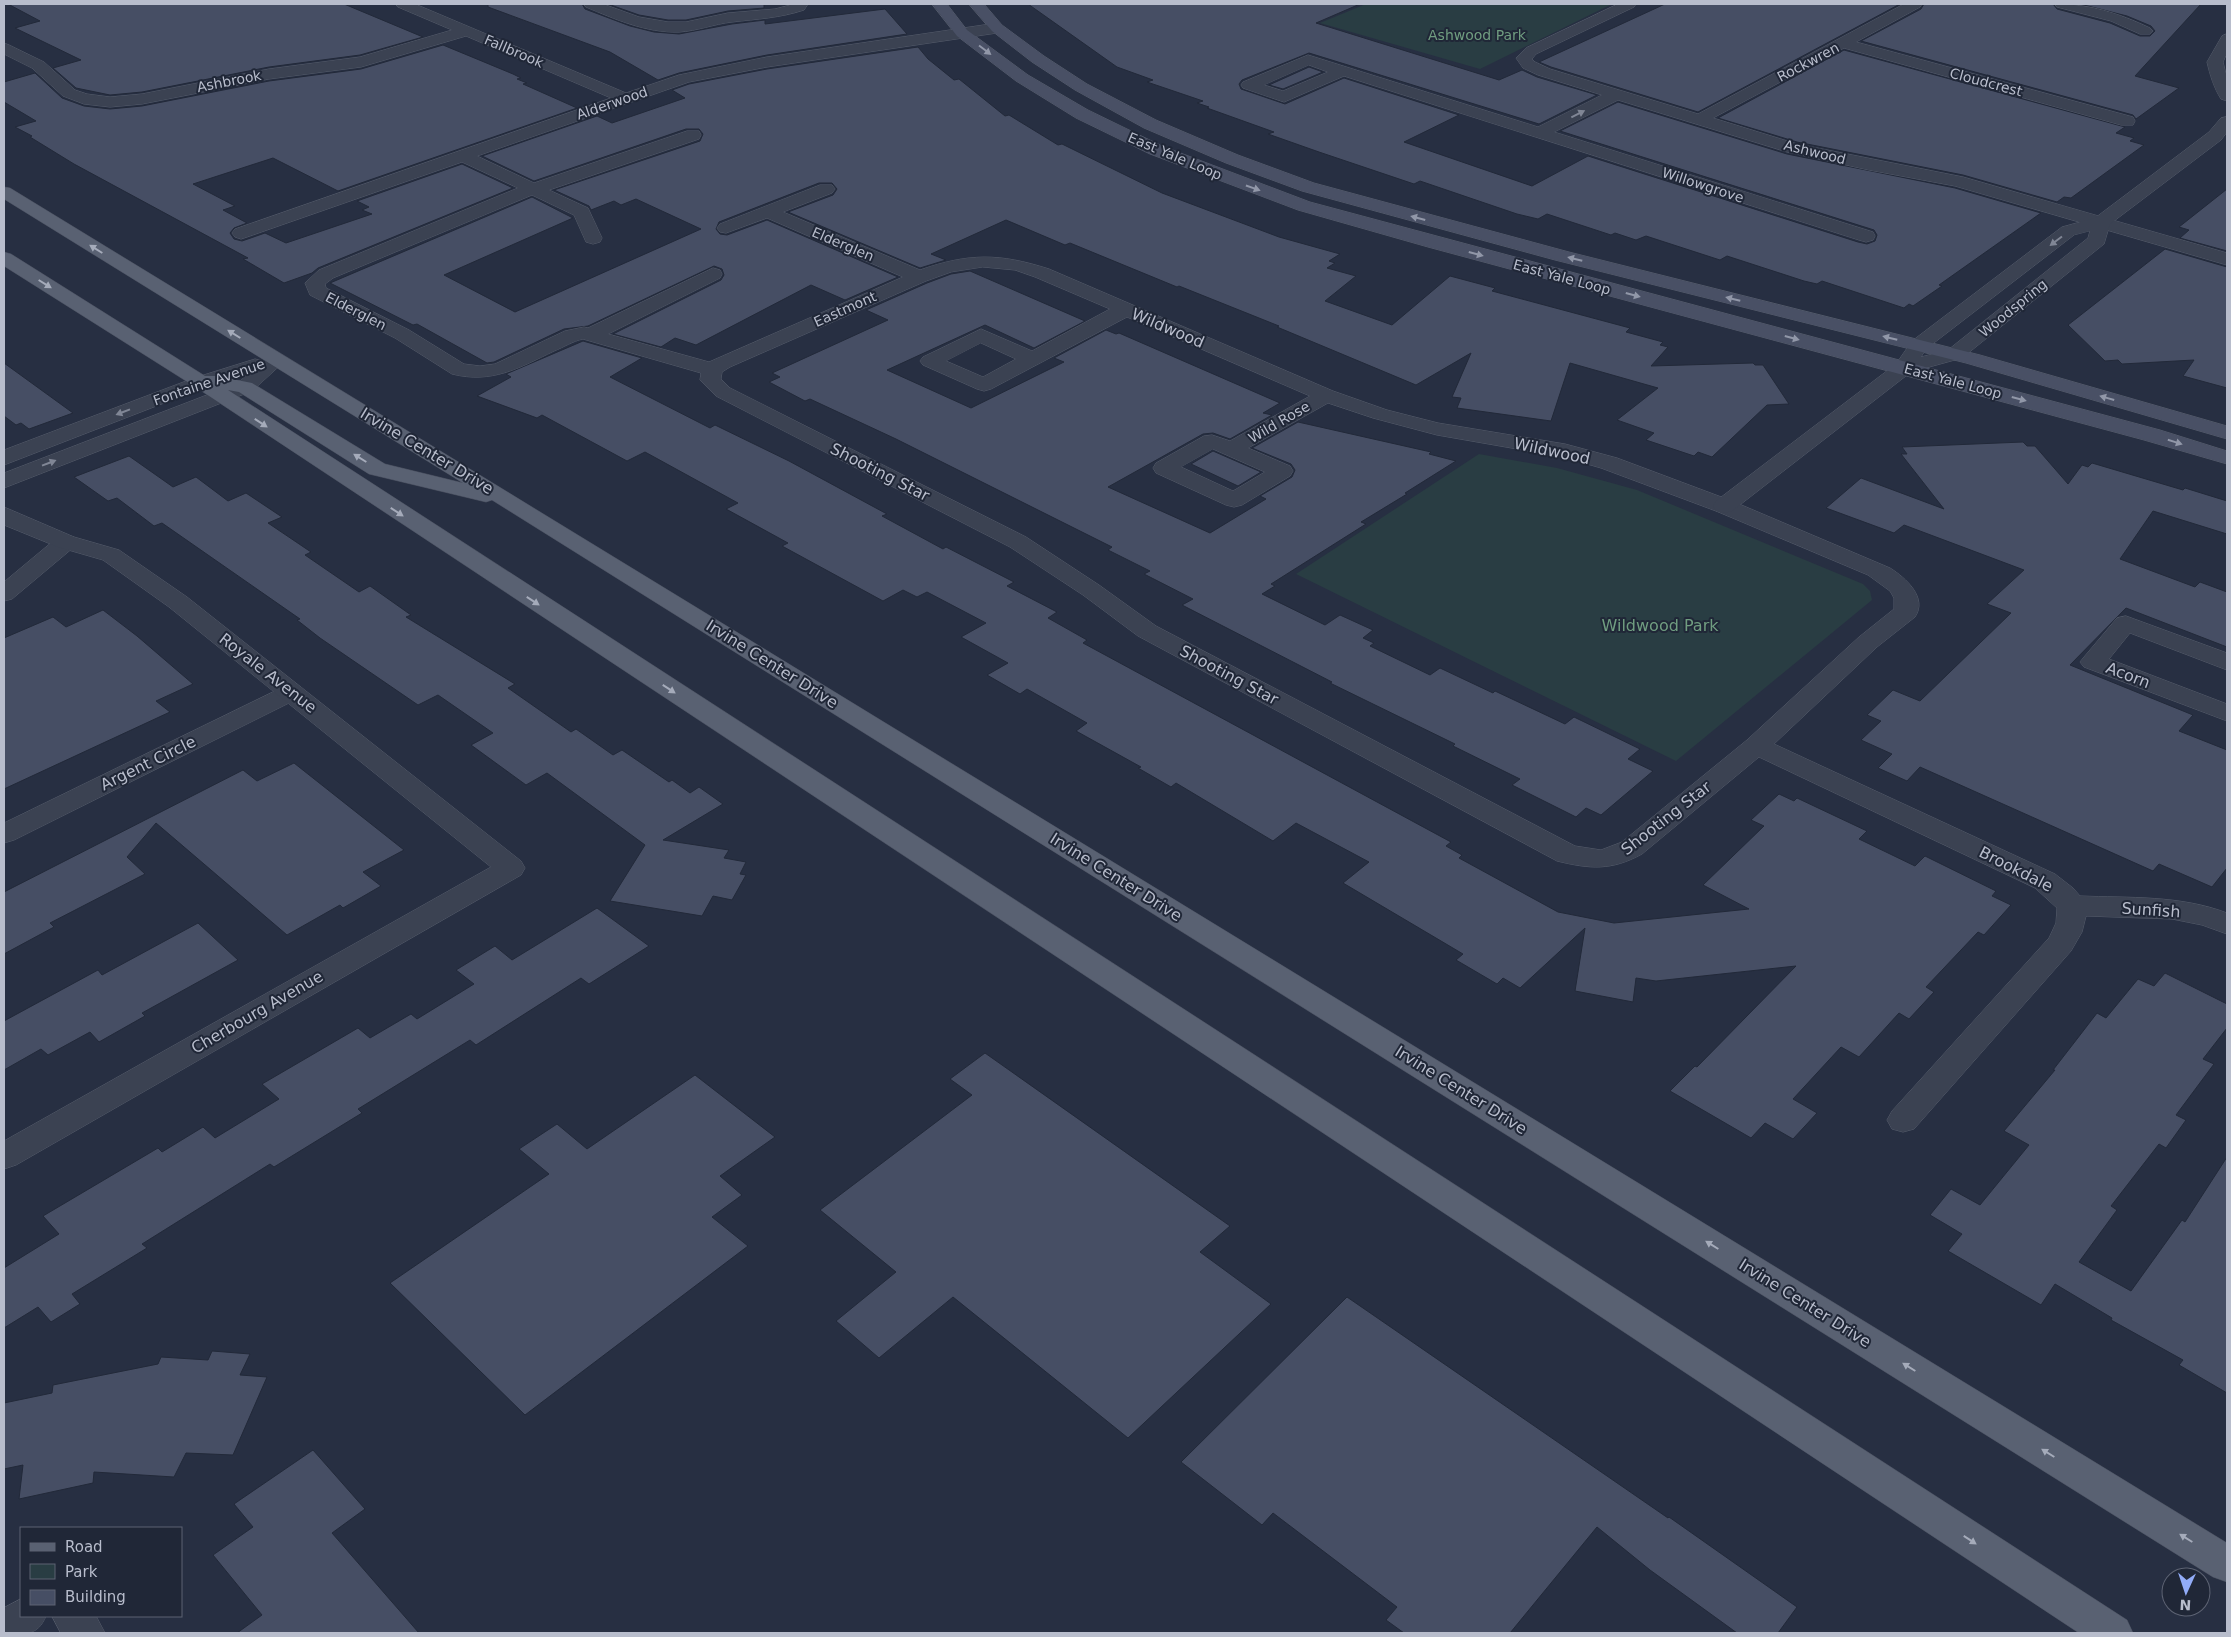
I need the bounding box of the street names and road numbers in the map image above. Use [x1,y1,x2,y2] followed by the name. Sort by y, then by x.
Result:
[482,31,547,71] street label: Fallbrook
[1774,39,1842,85] street label: Rockwren
[1948,65,2025,100] street label: Cloudcrest
[195,67,263,95] street label: Ashbrook
[574,83,650,123] street label: Alderwood
[1126,129,1224,183] street label: East Yale Loop
[1782,137,1848,167] street label: Ashwood
[1660,164,1746,206] street label: Willowgrove
[809,224,877,264] street label: Elderglen
[1511,256,1613,298] street label: East Yale Loop
[1976,276,2050,340] street label: Woodspring
[811,288,879,330] street label: Eastmont
[323,289,389,333] street label: Elderglen
[1129,304,1207,352] street label: Wildwood
[151,355,267,409] street label: Fontaine Avenue
[1902,360,2004,402] street label: East Yale Loop
[1245,398,1313,446] street label: Wild Rose
[357,404,497,498] street label: Irvine Center Drive
[1512,434,1592,468] street label: Wildwood
[827,439,933,505] street label: Shooting Star
[703,616,841,712] street label: Irvine Center Drive
[216,629,320,717] street label: Royale Avenue
[1177,641,1282,709] street label: Shooting Star
[2103,658,2153,692] street label: Acorn
[97,732,199,794] street label: Argent Circle
[1617,777,1715,859] street label: Shooting Star
[1047,829,1185,925] street label: Irvine Center Drive
[1976,842,2056,896] street label: Brookdale
[2121,898,2181,922] street label: Sunfish
[188,967,326,1057] street label: Cherbourg Avenue
[1392,1042,1530,1138] street label: Irvine Center Drive
[1736,1255,1874,1351] street label: Irvine Center Drive

